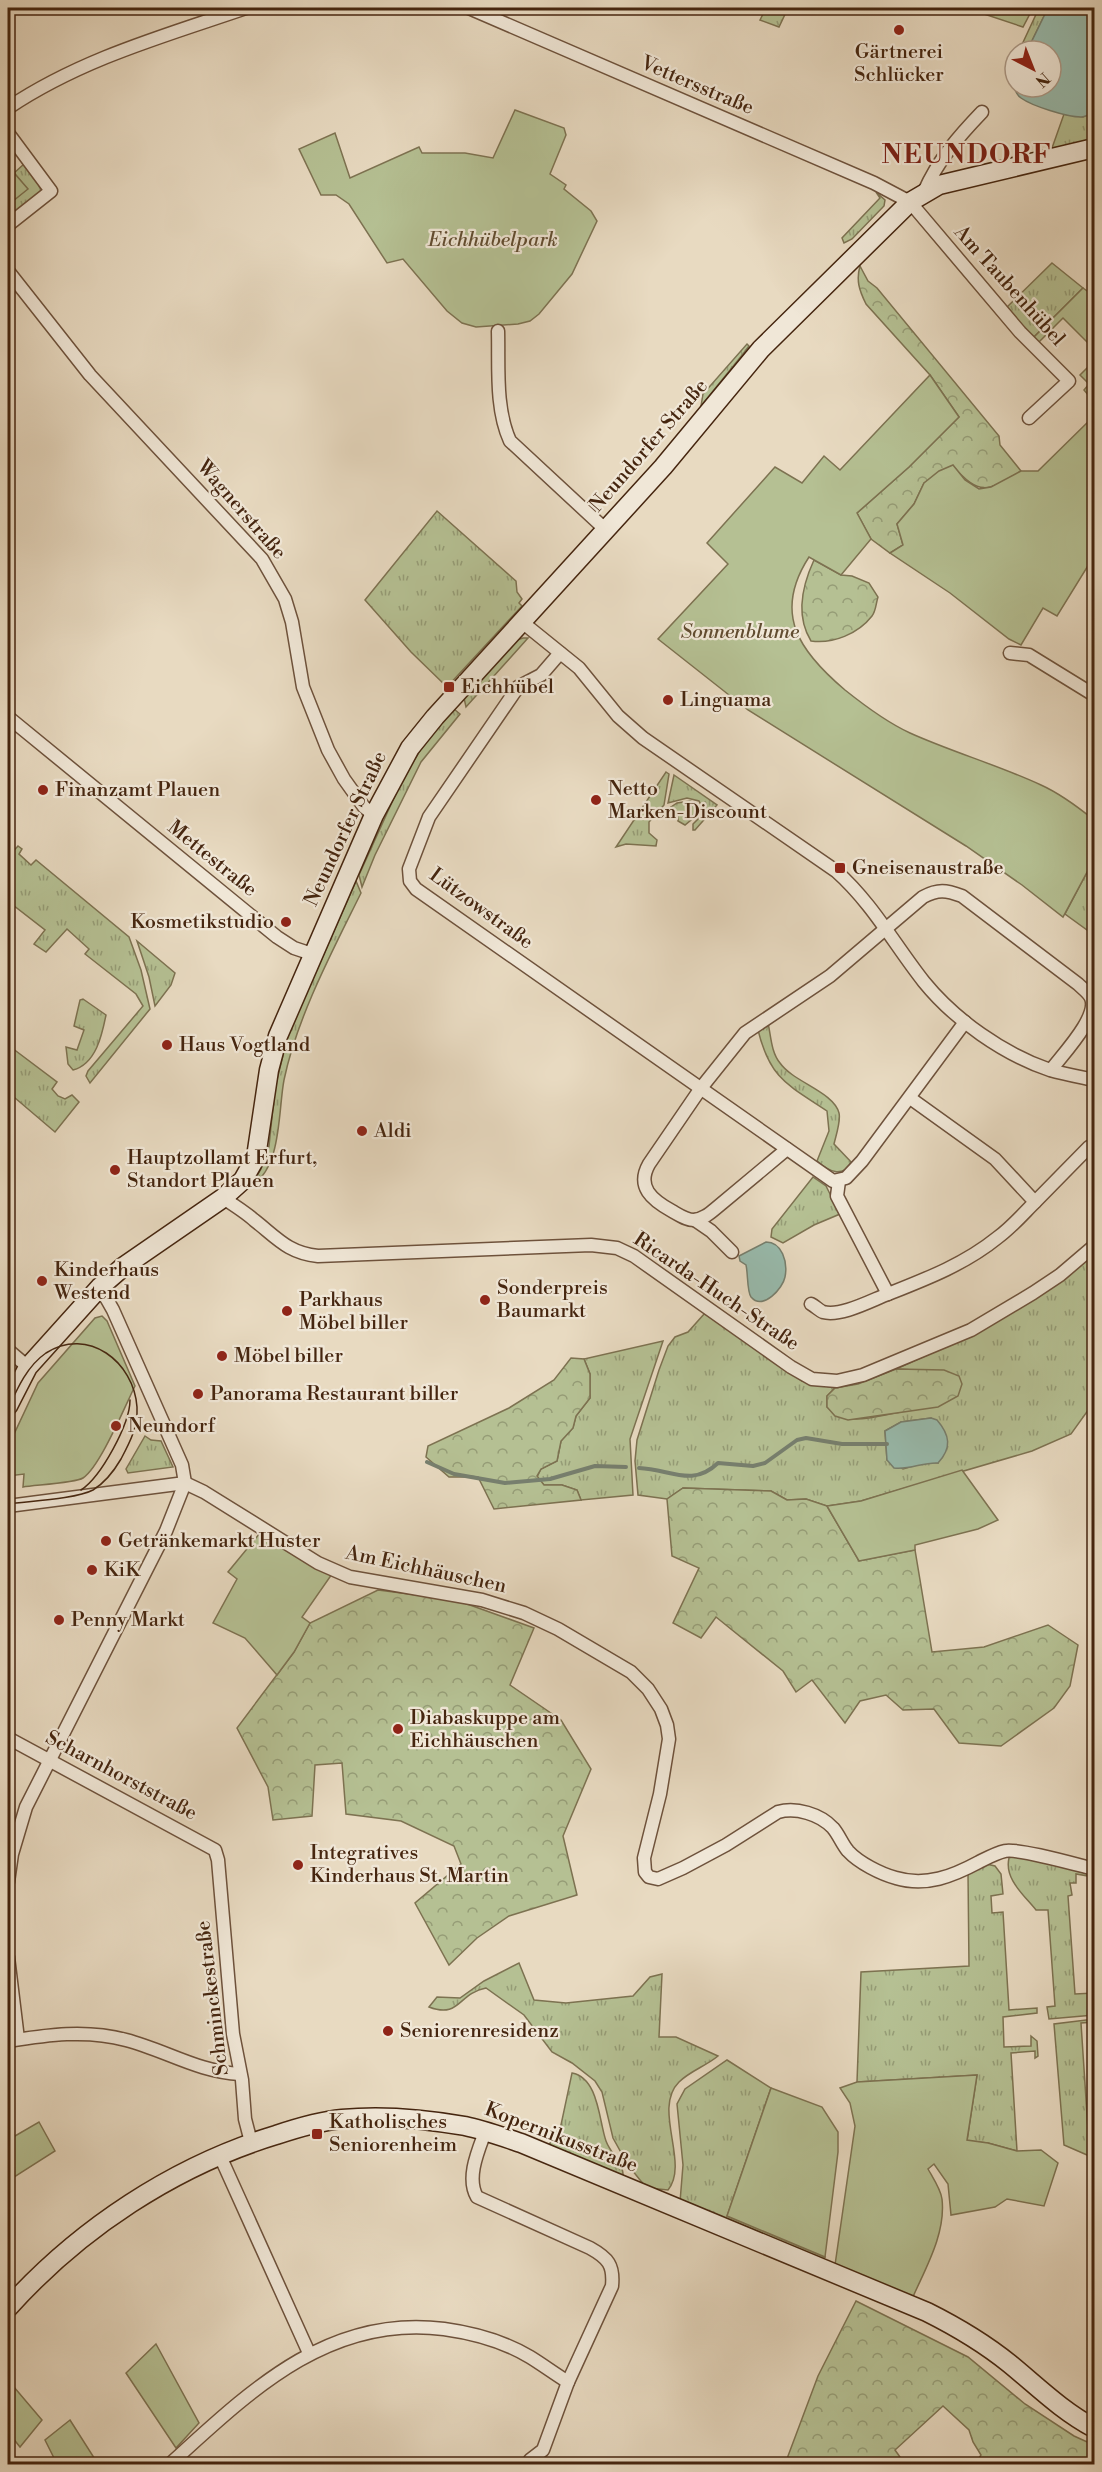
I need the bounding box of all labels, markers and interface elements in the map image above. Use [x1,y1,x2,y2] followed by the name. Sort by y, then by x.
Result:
[892,23,906,37] marker: Gärtnerei Schlücker
[1003,39,1063,99] north arrow
[854,40,944,88] place label: Gärtnerei Schlücker
[636,51,757,121] street label: Vettersstraße
[1031,68,1054,91] text: N
[882,139,1053,171] district label: NEUNDORF
[948,220,1070,352] street label: Am Taubenhübel
[427,228,558,253] park label: Eichhübelpark
[584,374,714,518] street label: Neundorfer Straße
[190,454,291,565] street label: Wagnerstraße
[681,620,800,645] park label: Sonnenblume
[461,675,554,700] place label: Eichhübel
[442,680,456,694] marker: Eichhübel
[680,688,772,713] place label: Linguama
[661,693,675,707] marker: Linguama
[299,748,393,910] street label: Neundorfer Straße
[608,777,767,825] place label: Netto Marken-Discount
[55,778,220,803] place label: Finanzamt Plauen
[36,783,50,797] marker: Finanzamt Plauen
[589,793,603,807] marker: Netto Marken-Discount
[162,815,262,903] street label: Mettestraße
[852,856,1004,881] place label: Gneisenaustraße
[833,861,847,875] marker: Gneisenaustraße
[424,863,538,955] street label: Lützowstraße
[130,910,274,935] place label: Kosmetikstudio
[279,915,293,929] marker: Kosmetikstudio
[179,1033,311,1058] place label: Haus Vogtland
[160,1038,174,1052] marker: Haus Vogtland
[373,1119,412,1144] place label: Aldi
[355,1124,369,1138] marker: Aldi
[127,1146,317,1194] place label: Hauptzollamt Erfurt, Standort Plauen
[108,1163,122,1177] marker: Hauptzollamt Erfurt, Standort Plauen
[628,1227,804,1357] street label: Ricarda-Huch-Straße
[53,1258,159,1306] place label: Kinderhaus Westend
[35,1274,49,1288] marker: Kinderhaus Westend
[496,1276,608,1324] place label: Sonderpreis Baumarkt
[299,1288,408,1336] place label: Parkhaus Möbel biller
[478,1293,492,1307] marker: Sonderpreis Baumarkt
[280,1304,294,1318] marker: Parkhaus Möbel biller
[234,1344,343,1369] place label: Möbel biller
[215,1349,229,1363] marker: Möbel biller
[210,1382,459,1407] place label: Panorama Restaurant biller
[191,1387,205,1401] marker: Panorama Restaurant biller
[128,1414,216,1439] place label: Neundorf
[109,1419,123,1433] marker: Neundorf
[118,1529,321,1554] place label: Getränkemarkt Huster
[99,1534,113,1548] marker: Getränkemarkt Huster
[342,1541,509,1599] street label: Am Eichhäuschen
[104,1558,141,1583] place label: KiK
[85,1563,99,1577] marker: KiK
[71,1608,185,1633] place label: Penny Markt
[52,1613,66,1627] marker: Penny Markt
[410,1706,560,1754] place label: Diabaskuppe am Eichhäuschen
[391,1722,405,1736] marker: Diabaskuppe am Eichhäuschen
[41,1725,201,1827] street label: Scharnhorststraße
[310,1841,509,1889] place label: Integratives Kinderhaus St. Martin
[291,1858,305,1872] marker: Integratives Kinderhaus St. Martin
[191,1919,235,2077] street label: Schminckestraße
[400,2019,559,2044] place label: Seniorenresidenz
[381,2024,395,2038] marker: Seniorenresidenz
[481,2097,641,2179] street label: Kopernikusstraße
[329,2110,457,2158] place label: Katholisches Seniorenheim
[310,2127,324,2141] marker: Katholisches Seniorenheim

